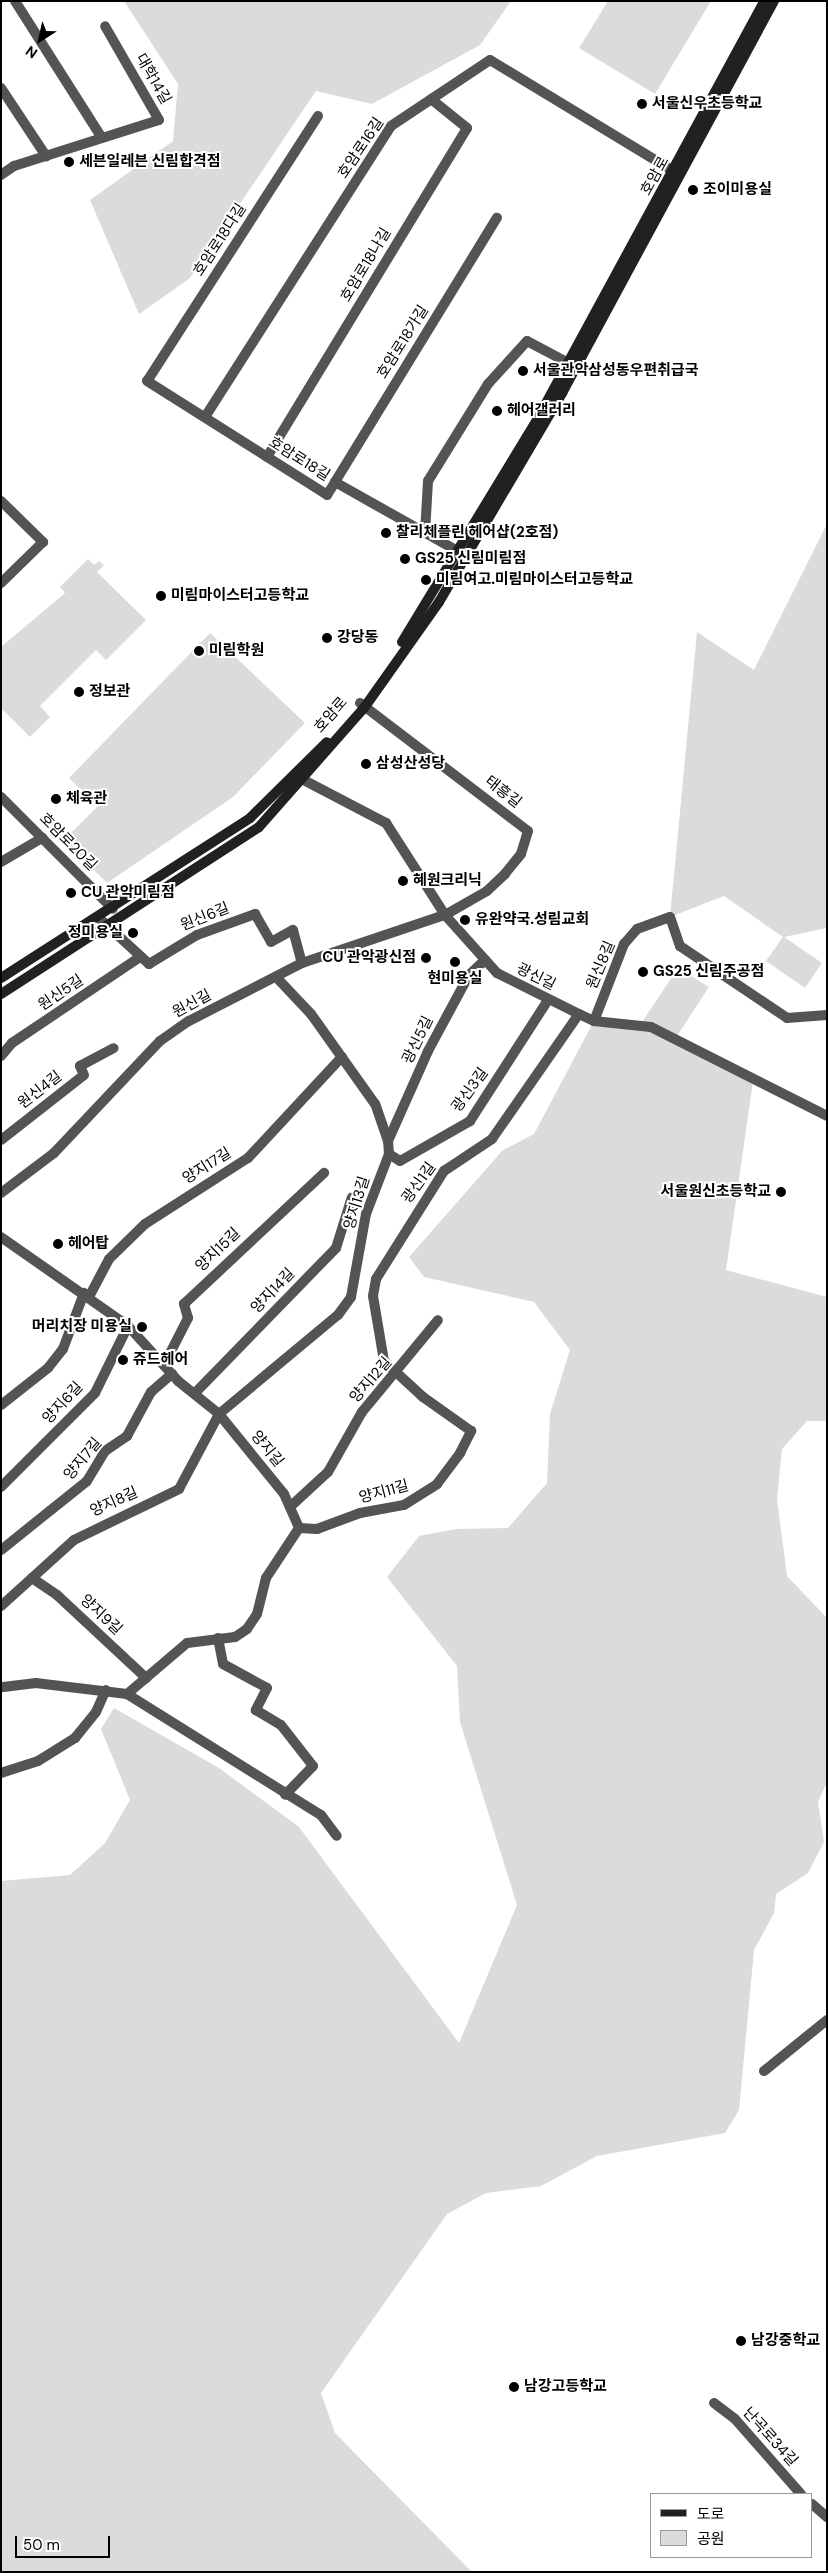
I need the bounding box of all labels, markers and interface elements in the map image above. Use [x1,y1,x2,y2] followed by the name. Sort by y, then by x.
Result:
[15,15,65,65] north arrow
[22,42,41,63] text: N
[131,51,175,107] street label: 대학14길
[652,95,762,113] place label: 서울신우초등학교
[636,98,648,110] marker: 서울신우초등학교
[334,114,388,182] street label: 호암로16길
[79,153,221,171] place label: 세븐일레븐 신림합격점
[637,154,673,198] street label: 호암로
[63,156,75,168] marker: 세븐일레븐 신림합격점
[703,181,772,199] place label: 조이미용실
[687,184,699,196] marker: 조이미용실
[190,200,250,280] street label: 호암로18다길
[337,225,395,305] street label: 호암로18나길
[373,302,433,382] street label: 호암로18가길
[533,362,699,380] place label: 서울관악삼성동우편취급국
[517,365,529,377] marker: 서울관악삼성동우편취급국
[507,402,576,420] place label: 헤어갤러리
[491,405,503,417] marker: 헤어갤러리
[265,433,333,485] street label: 호암로18길
[396,524,558,542] place label: 찰리체플린 헤어샵(2호점)
[380,527,392,539] marker: 찰리체플린 헤어샵(2호점)
[415,550,526,568] place label: GS25 신림미림점
[399,553,411,565] marker: GS25 신림미림점
[436,571,633,589] place label: 미림여고.미림마이스터고등학교
[420,574,432,586] marker: 미림여고.미림마이스터고등학교
[171,587,309,605] place label: 미림마이스터고등학교
[155,590,167,602] marker: 미림마이스터고등학교
[337,629,378,647] place label: 강당동
[321,632,333,644] marker: 강당동
[209,642,264,660] place label: 미림학원
[193,645,205,657] marker: 미림학원
[89,683,130,701] place label: 정보관
[73,686,85,698] marker: 정보관
[311,693,351,737] street label: 호암로
[376,755,445,773] place label: 삼성산성당
[360,758,372,770] marker: 삼성산성당
[481,772,525,812] street label: 태흥길
[66,790,107,808] place label: 체육관
[50,793,62,805] marker: 체육관
[35,809,101,875] street label: 호암로20길
[413,872,482,890] place label: 혜원크리닉
[397,875,409,887] marker: 혜원크리닉
[81,884,175,902] place label: CU 관악미림점
[65,887,77,899] marker: CU 관악미림점
[178,899,232,935] street label: 원신6길
[475,911,589,929] place label: 유완약국.성림교회
[459,914,471,926] marker: 유완약국.성림교회
[68,924,123,942] place label: 정미용실
[127,927,139,939] marker: 정미용실
[583,938,619,992] street label: 원신8길
[322,949,416,967] place label: CU 관악광신점
[420,952,432,964] marker: CU 관악광신점
[449,956,461,968] marker: 현미용실
[513,960,559,994] street label: 광신길
[653,963,764,981] place label: GS25 신림주공점
[637,966,649,978] marker: GS25 신림주공점
[427,970,483,988] place label: 현미용실
[35,971,87,1015] street label: 원신5길
[170,986,214,1022] street label: 원신길
[399,1013,437,1067] street label: 광신5길
[448,1064,492,1116] street label: 광신3길
[15,1067,65,1113] street label: 원신4길
[179,1144,235,1188] street label: 양지17길
[398,1159,440,1207] street label: 광신1길
[340,1174,374,1232] street label: 양지13길
[661,1183,771,1201] place label: 서울원신초등학교
[775,1186,787,1198] marker: 서울원신초등학교
[192,1224,244,1276] street label: 양지15길
[68,1235,109,1253] place label: 헤어탑
[52,1238,64,1250] marker: 헤어탑
[247,1265,299,1317] street label: 양지14길
[32,1318,132,1336] place label: 머리치장 미용실
[136,1321,148,1333] marker: 머리치장 미용실
[133,1351,188,1369] place label: 쥬드헤어
[346,1353,396,1407] street label: 양지12길
[117,1354,129,1366] marker: 쥬드헤어
[39,1378,87,1428] street label: 양지6길
[247,1427,287,1471] street label: 양지길
[60,1434,106,1484] street label: 양지7길
[357,1477,411,1507] street label: 양지11길
[87,1484,141,1520] street label: 양지8길
[76,1591,126,1639] street label: 양지9길
[751,2332,820,2350] place label: 남강중학교
[735,2335,747,2347] marker: 남강중학교
[524,2378,607,2396] place label: 남강고등학교
[508,2381,520,2393] marker: 남강고등학교
[739,2404,801,2470] street label: 난곡로34길
[650,2493,813,2558] legend
[697,2504,725,2524] text: 도로
[18,2526,112,2558] scale bar
[697,2529,725,2549] text: 공원
[23,2535,60,2555] text: 50 m

